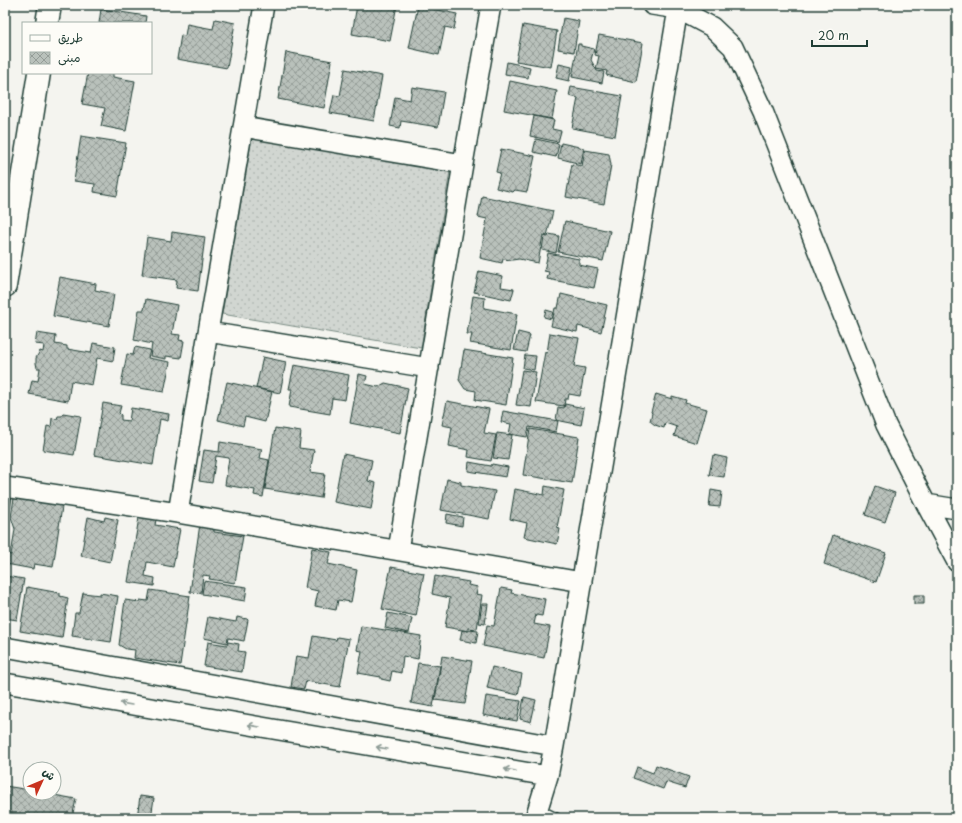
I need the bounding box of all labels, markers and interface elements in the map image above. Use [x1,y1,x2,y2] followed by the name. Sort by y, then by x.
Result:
[22,22,152,74] legend
[812,22,867,48] scale bar
[818,26,849,44] text: 20 m
[58,28,83,46] text: طريق
[58,48,81,66] text: مبنى
[120,699,133,707] one-way arrow
[248,721,261,729] one-way arrow
[376,743,389,751] one-way arrow
[22,761,62,801] north arrow
[39,763,60,784] text: ش
[504,765,517,773] one-way arrow

